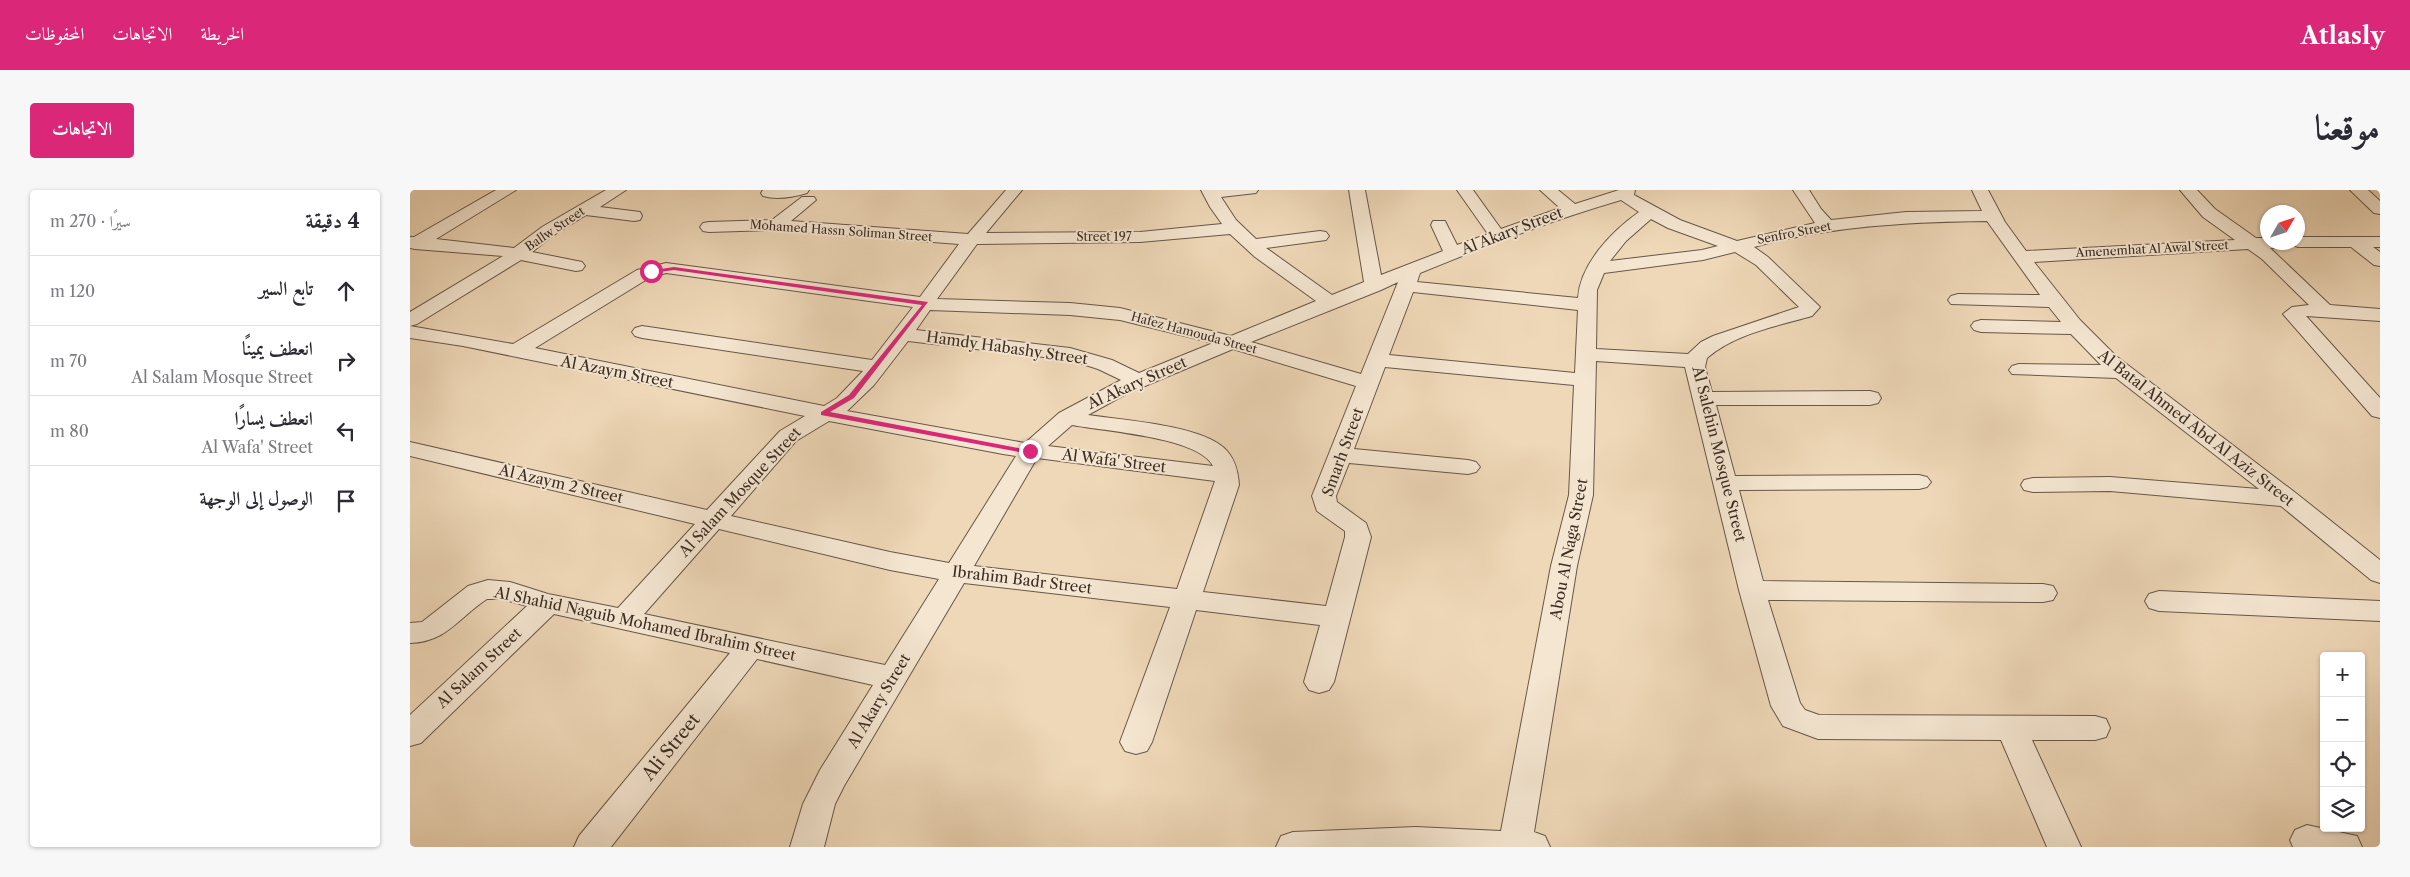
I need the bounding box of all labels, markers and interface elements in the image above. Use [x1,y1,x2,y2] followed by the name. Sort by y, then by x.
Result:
[2301,21,2385,50] text: Atlasly
[25,23,84,45] text: المحفوظات
[112,23,172,45] text: الاتجاهات
[200,23,244,45] text: الخريطة
[30,103,134,158] button: الاتجاهات
[2315,105,2380,148] text: موقعنا
[1458,202,1566,259] street label: Al Akary Street
[522,203,588,254] street label: Ballw Street
[2260,205,2305,250] north arrow
[306,208,360,233] text: 4 دقيقة
[50,211,131,231] text: سيرًا · 270 m
[749,217,934,244] street label: Mohamed Hassn Soliman Street
[1756,218,1833,247] street label: Senfro Street
[1076,229,1132,244] street label: Street 197
[2074,237,2230,260] street label: Amenemhat Al Awal Street
[640,260,663,283] route start
[259,277,313,300] text: تابع السير
[332,277,360,305] icon: ahead
[50,281,95,301] text: 120 m
[1129,308,1260,357] street label: Hafez Hamouda Street
[925,327,1090,368] street label: Hamdy Habashy Street
[242,337,313,360] text: انعطف يمينًا
[2094,344,2299,511] street label: Al Batal Ahmed Abd Al Aziz Street
[332,347,360,375] icon: right
[50,351,87,371] text: 70 m
[558,351,676,392] street label: Al Azaym Street
[1083,352,1190,413] street label: Al Akary Street
[1688,363,1751,544] street label: Al Salehin Mosque Street
[131,367,313,387] text: Al Salam Mosque Street
[1318,404,1368,499] street label: Smarh Street
[234,407,313,430] text: انعطف يسارًا
[332,417,360,445] icon: left
[50,421,89,441] text: 80 m
[674,422,805,561] street label: Al Salam Mosque Street
[201,437,313,457] text: Al Wafa' Street
[1019,440,1042,463] route end
[1060,445,1168,476] street label: Al Wafa' Street
[496,460,626,507] street label: Al Azaym 2 Street
[1545,476,1592,622] street label: Abou Al Naga Street
[199,487,313,510] text: الوصول إلى الوجهة
[332,487,360,515] icon: arrive
[951,561,1094,598] street label: Ibrahim Badr Street
[492,582,798,665] street label: Al Shahid Naguib Mohamed Ibrahim Street
[432,623,526,713] street label: Al Salam Street
[842,649,915,752] street label: Al Akary Street
[2320,652,2365,832] map controls
[2320,652,2365,697] button: +
[2320,697,2365,742] button: −
[637,709,705,786] street label: Ali Street
[2320,742,2365,787] button: locate
[2320,787,2365,832] button: layers

